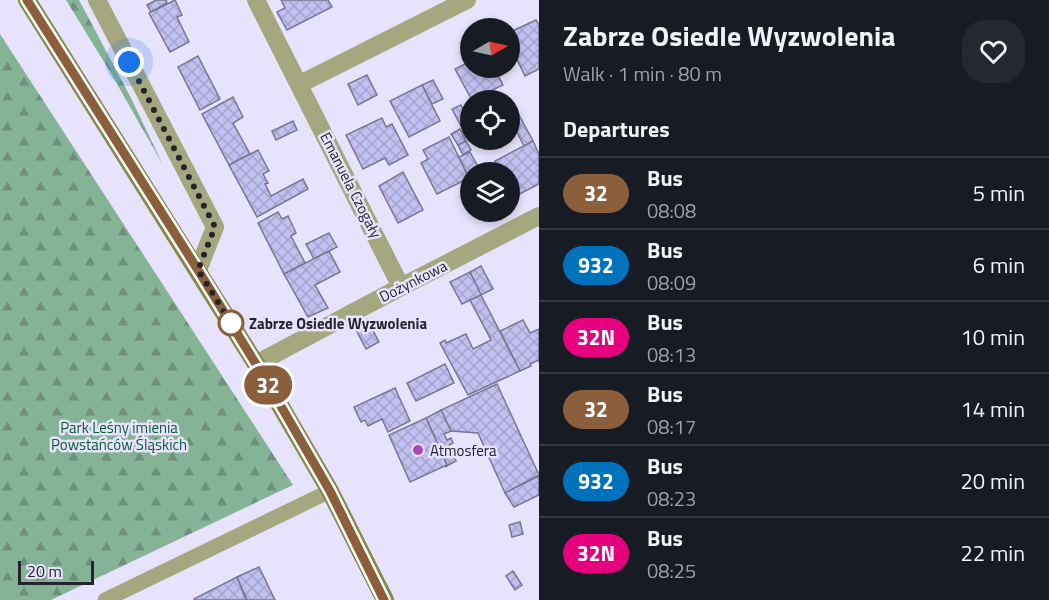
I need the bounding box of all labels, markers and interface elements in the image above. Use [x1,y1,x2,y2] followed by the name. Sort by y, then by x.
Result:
[563,14,895,57] text: Zabrze Osiedle Wyzwolenia
[460,18,520,78] north arrow
[460,18,520,222] map controls
[962,20,1025,83] button: heart
[114,47,144,77] your location
[563,58,722,89] text: Walk · 1 min · 80 m
[460,90,520,150] button: locate
[563,112,670,146] text: Departures
[314,128,388,242] street label: Emanuela Czogały
[647,161,683,195] text: Bus
[460,162,520,222] button: layers
[973,176,1025,210] text: 5 min
[584,177,608,209] text: 32
[647,195,696,226] text: 08:08
[647,233,683,267] text: Bus
[973,248,1025,282] text: 6 min
[578,249,614,281] text: 932
[375,254,451,308] street label: Dożynkowa
[647,267,696,298] text: 08:09
[647,305,683,339] text: Bus
[218,310,244,336] marker: Zabrze Osiedle Wyzwolenia
[249,312,427,335] place label: Zabrze Osiedle Wyzwolenia
[960,320,1025,354] text: 10 min
[577,321,615,353] text: 32N
[647,339,696,370] text: 08:13
[241,366,295,404] line badge: 32
[256,369,280,401] text: 32
[647,377,683,411] text: Bus
[960,392,1025,426] text: 14 min
[584,393,608,425] text: 32
[647,411,696,442] text: 08:17
[51,416,187,456] park label: Park Leśny imienia Powstańców Śląskich
[430,439,497,462] place label: Atmosfera
[411,443,425,457] marker: Atmosfera
[647,449,683,483] text: Bus
[960,464,1025,498] text: 20 min
[578,465,614,497] text: 932
[647,483,696,514] text: 08:23
[647,521,683,555] text: Bus
[960,536,1025,570] text: 22 min
[577,537,615,569] text: 32N
[647,555,696,586] text: 08:25
[18,558,94,586] scale bar
[27,559,62,583] text: 20 m

